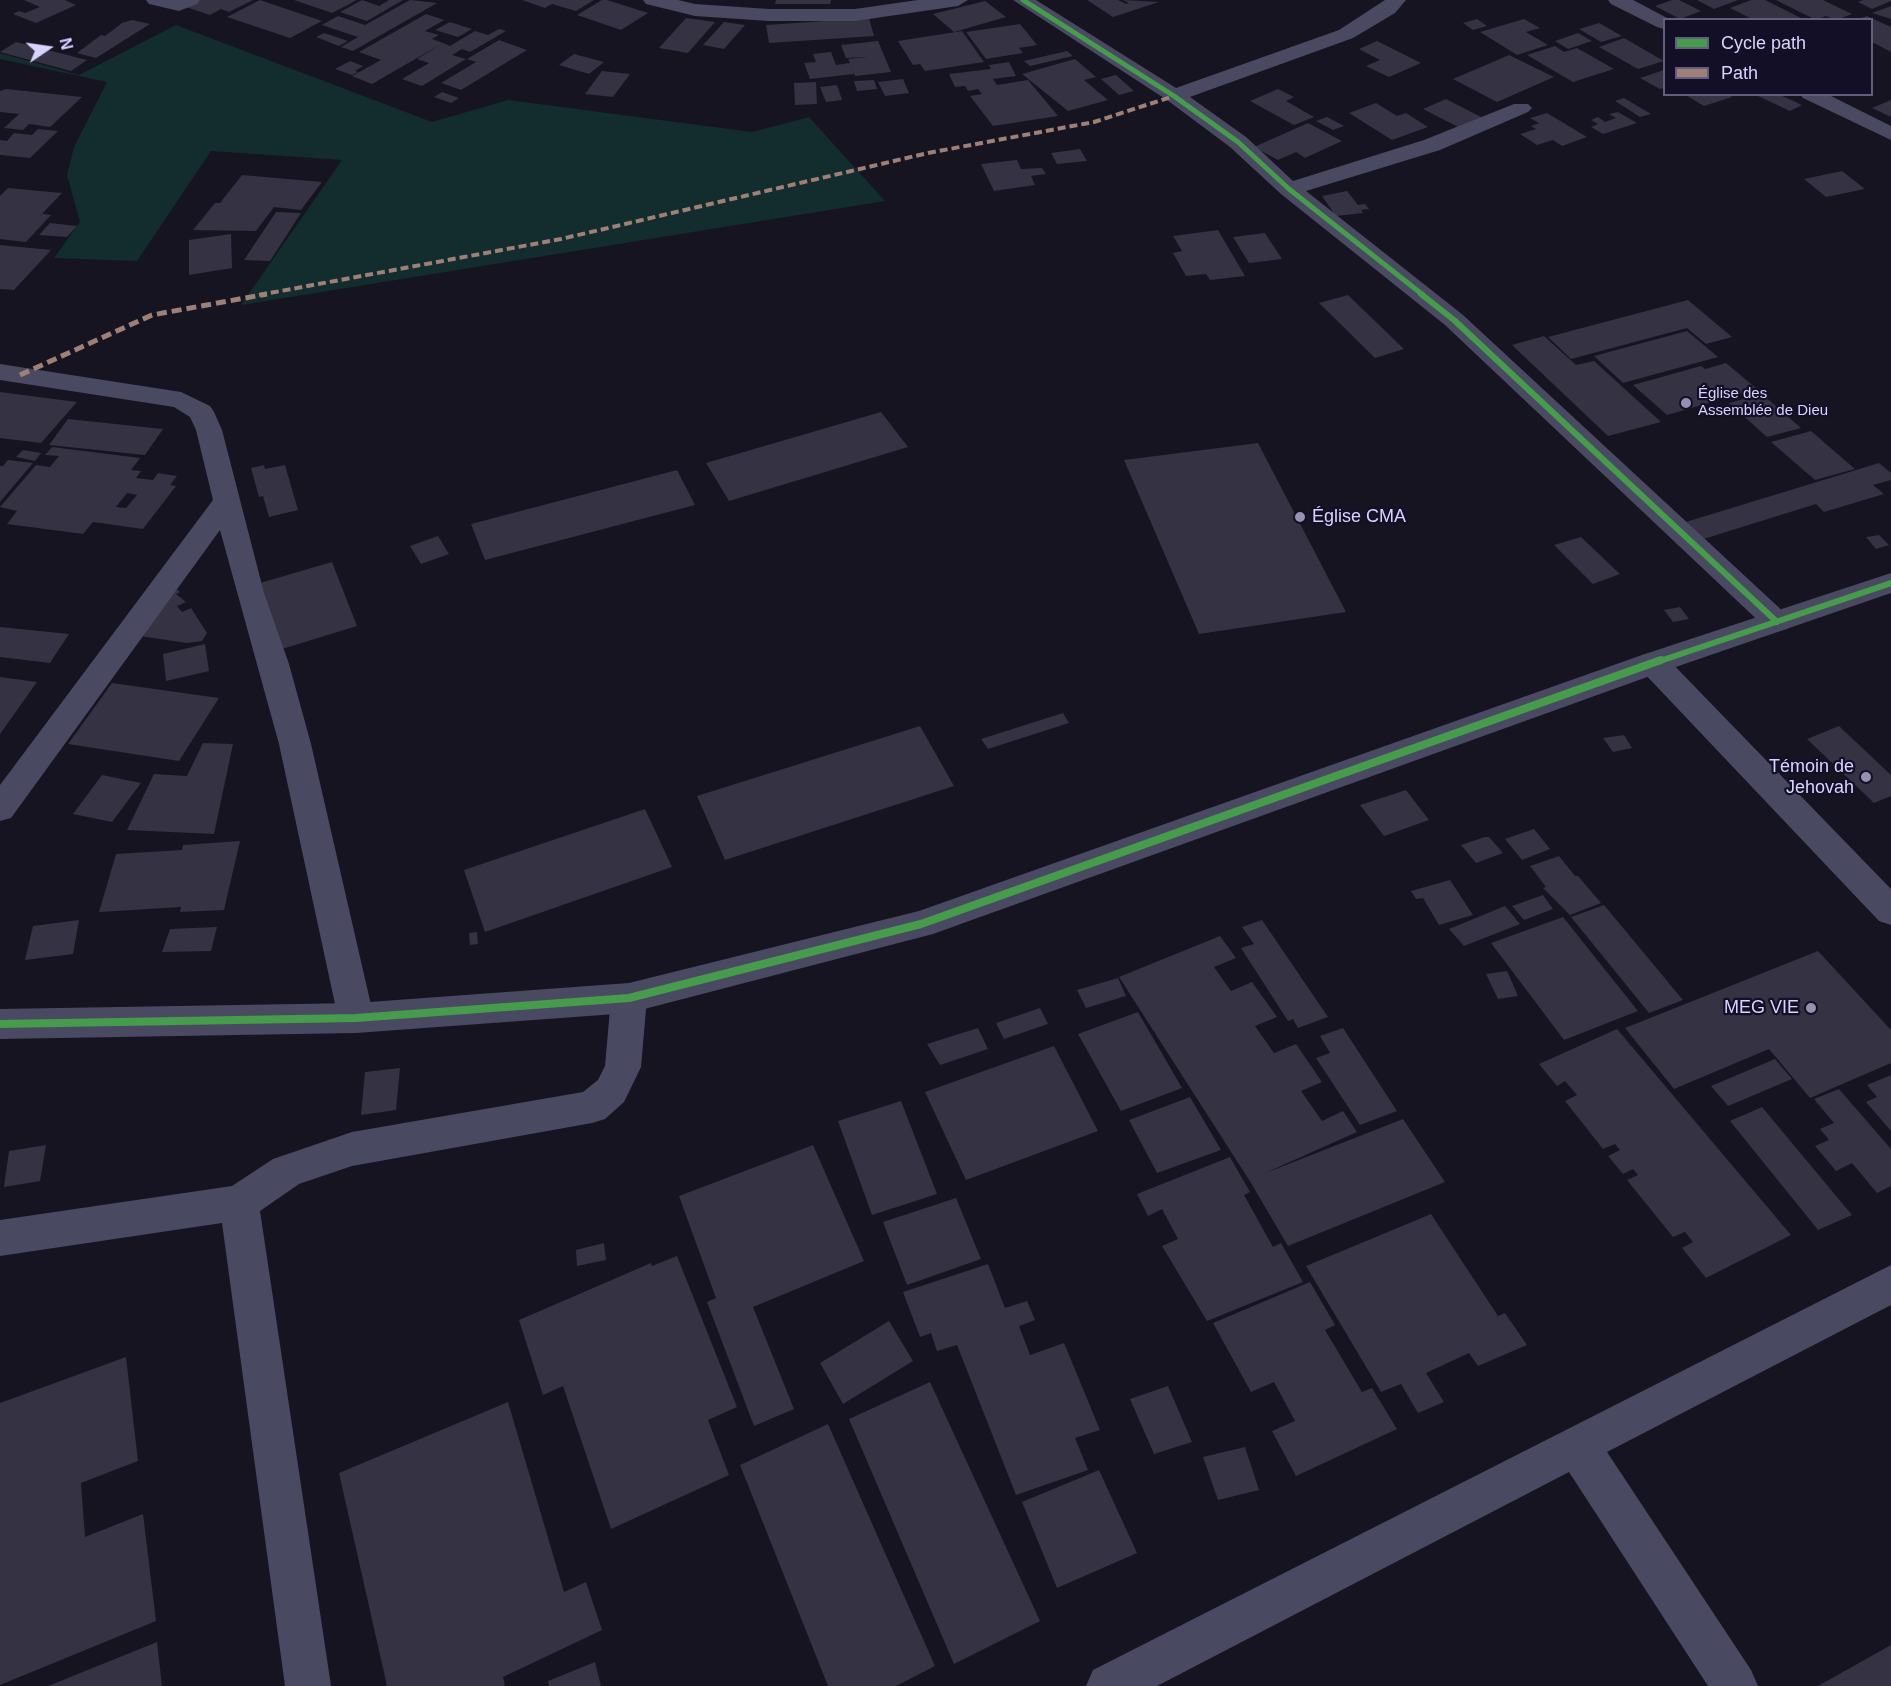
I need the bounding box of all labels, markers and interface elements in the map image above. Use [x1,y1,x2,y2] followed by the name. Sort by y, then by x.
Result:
[18,18,78,78] north arrow
[1663,18,1873,96] legend
[1721,33,1806,53] text: Cycle path
[56,36,76,51] text: N
[1721,63,1758,83] text: Path
[1698,385,1828,420] place label: Église des Assemblée de Dieu
[1679,396,1693,410] marker: Église des Assemblée de Dieu
[1312,506,1406,528] place label: Église CMA
[1293,510,1307,524] marker: Église CMA
[1769,756,1854,798] place label: Témoin de Jehovah
[1859,770,1873,784] marker: Témoin de Jehovah
[1724,997,1799,1019] place label: MEG VIE
[1804,1001,1818,1015] marker: MEG VIE

